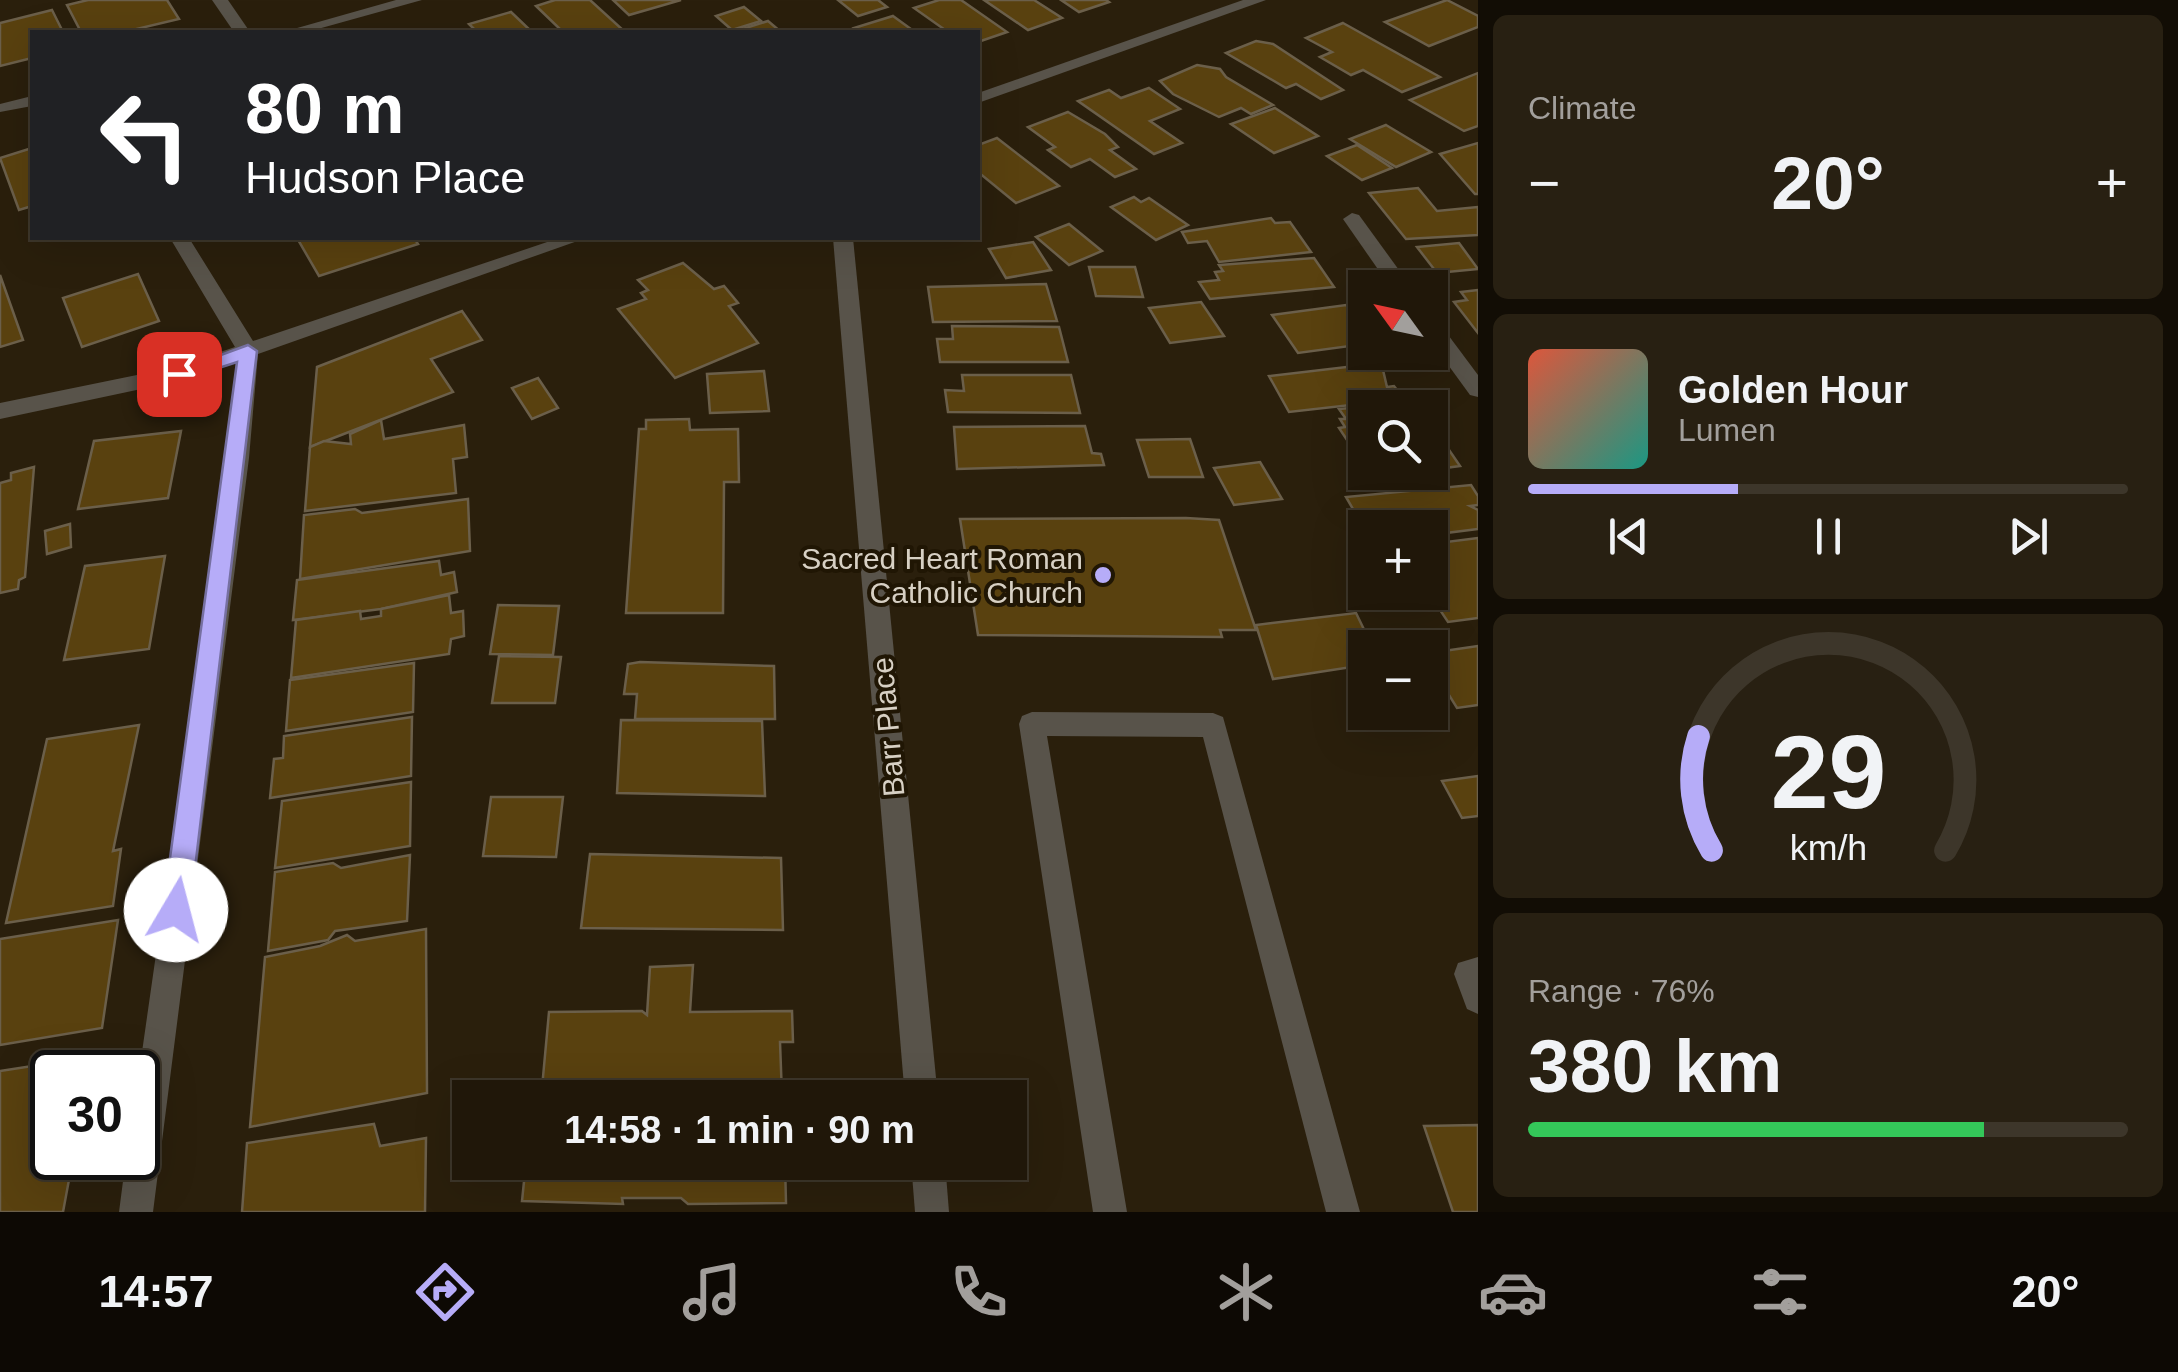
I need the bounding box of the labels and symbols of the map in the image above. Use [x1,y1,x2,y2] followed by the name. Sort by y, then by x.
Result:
[1348,270,1448,370] north arrow
[137,332,222,417] pin
[801,542,1083,609] place label: Sacred Heart Roman Catholic Church
[1092,564,1114,586] marker: Sacred Heart Roman Catholic Church
[865,656,911,798] street label: Barr Place
[124,858,228,962] position arrow
[30,1050,160,1180] speed limit sign: 30

